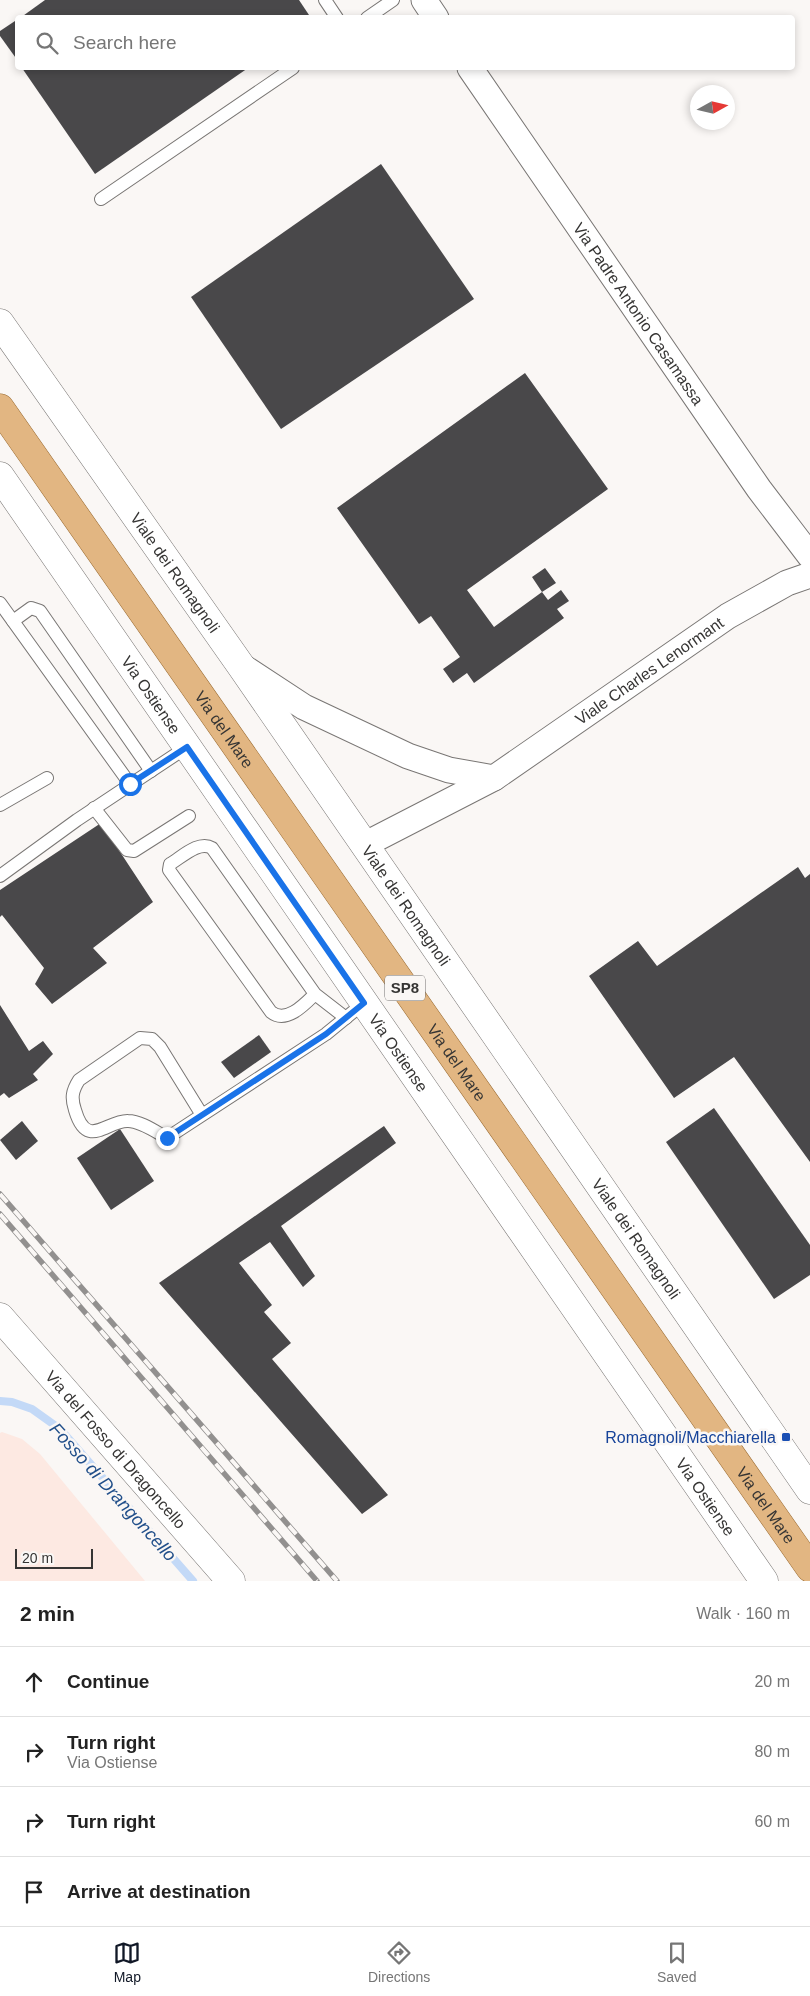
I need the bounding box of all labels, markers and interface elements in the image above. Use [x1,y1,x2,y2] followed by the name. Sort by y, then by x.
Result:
[15,15,795,70] search box
[33,29,61,57] icon: search
[73,32,177,53] text: Search here
[690,85,735,130] north arrow
[570,220,707,408] street label: Via Padre Antonio Casamassa
[127,510,223,636] street label: Viale dei Romagnoli
[572,614,727,728] street label: Viale Charles Lenormant
[118,653,184,737] street label: Via Ostiense
[191,688,257,771] street label: Via del Mare
[119,773,142,796] route start
[358,842,453,969] street label: Viale dei Romagnoli
[385,976,425,1000] road number: SP8
[366,1011,431,1095] street label: Via Ostiense
[424,1021,489,1104] street label: Via del Mare
[156,1127,179,1150] route end
[589,1176,683,1302] street label: Viale dei Romagnoli
[42,1368,189,1532] street label: Via del Fosso di Dragoncello
[46,1419,180,1565] water label: Fosso di Drangoncello
[605,1429,776,1446] place label: Romagnoli/Macchiarella
[780,1431,792,1443] marker: Romagnoli/Macchiarella
[673,1455,738,1539] street label: Via Ostiense
[733,1464,798,1547] street label: Via del Mare
[15,1546,92,1569] scale bar
[22,1550,53,1566] text: 20 m
[20,1602,75,1625] text: 2 min
[696,1605,790,1622] text: Walk · 160 m
[20,1668,48,1696] icon: ahead
[67,1671,149,1692] text: Continue
[754,1673,790,1690] text: 20 m
[67,1732,155,1753] text: Turn right
[20,1738,48,1766] icon: right
[754,1743,790,1760] text: 80 m
[67,1754,157,1771] text: Via Ostiense
[20,1808,48,1836] icon: right
[67,1811,155,1832] text: Turn right
[754,1813,790,1830] text: 60 m
[20,1878,48,1906] icon: arrive
[67,1881,251,1902] text: Arrive at destination
[113,1939,141,1985] tab: Map
[368,1939,430,1985] tab: Directions
[657,1939,697,1985] tab: Saved

